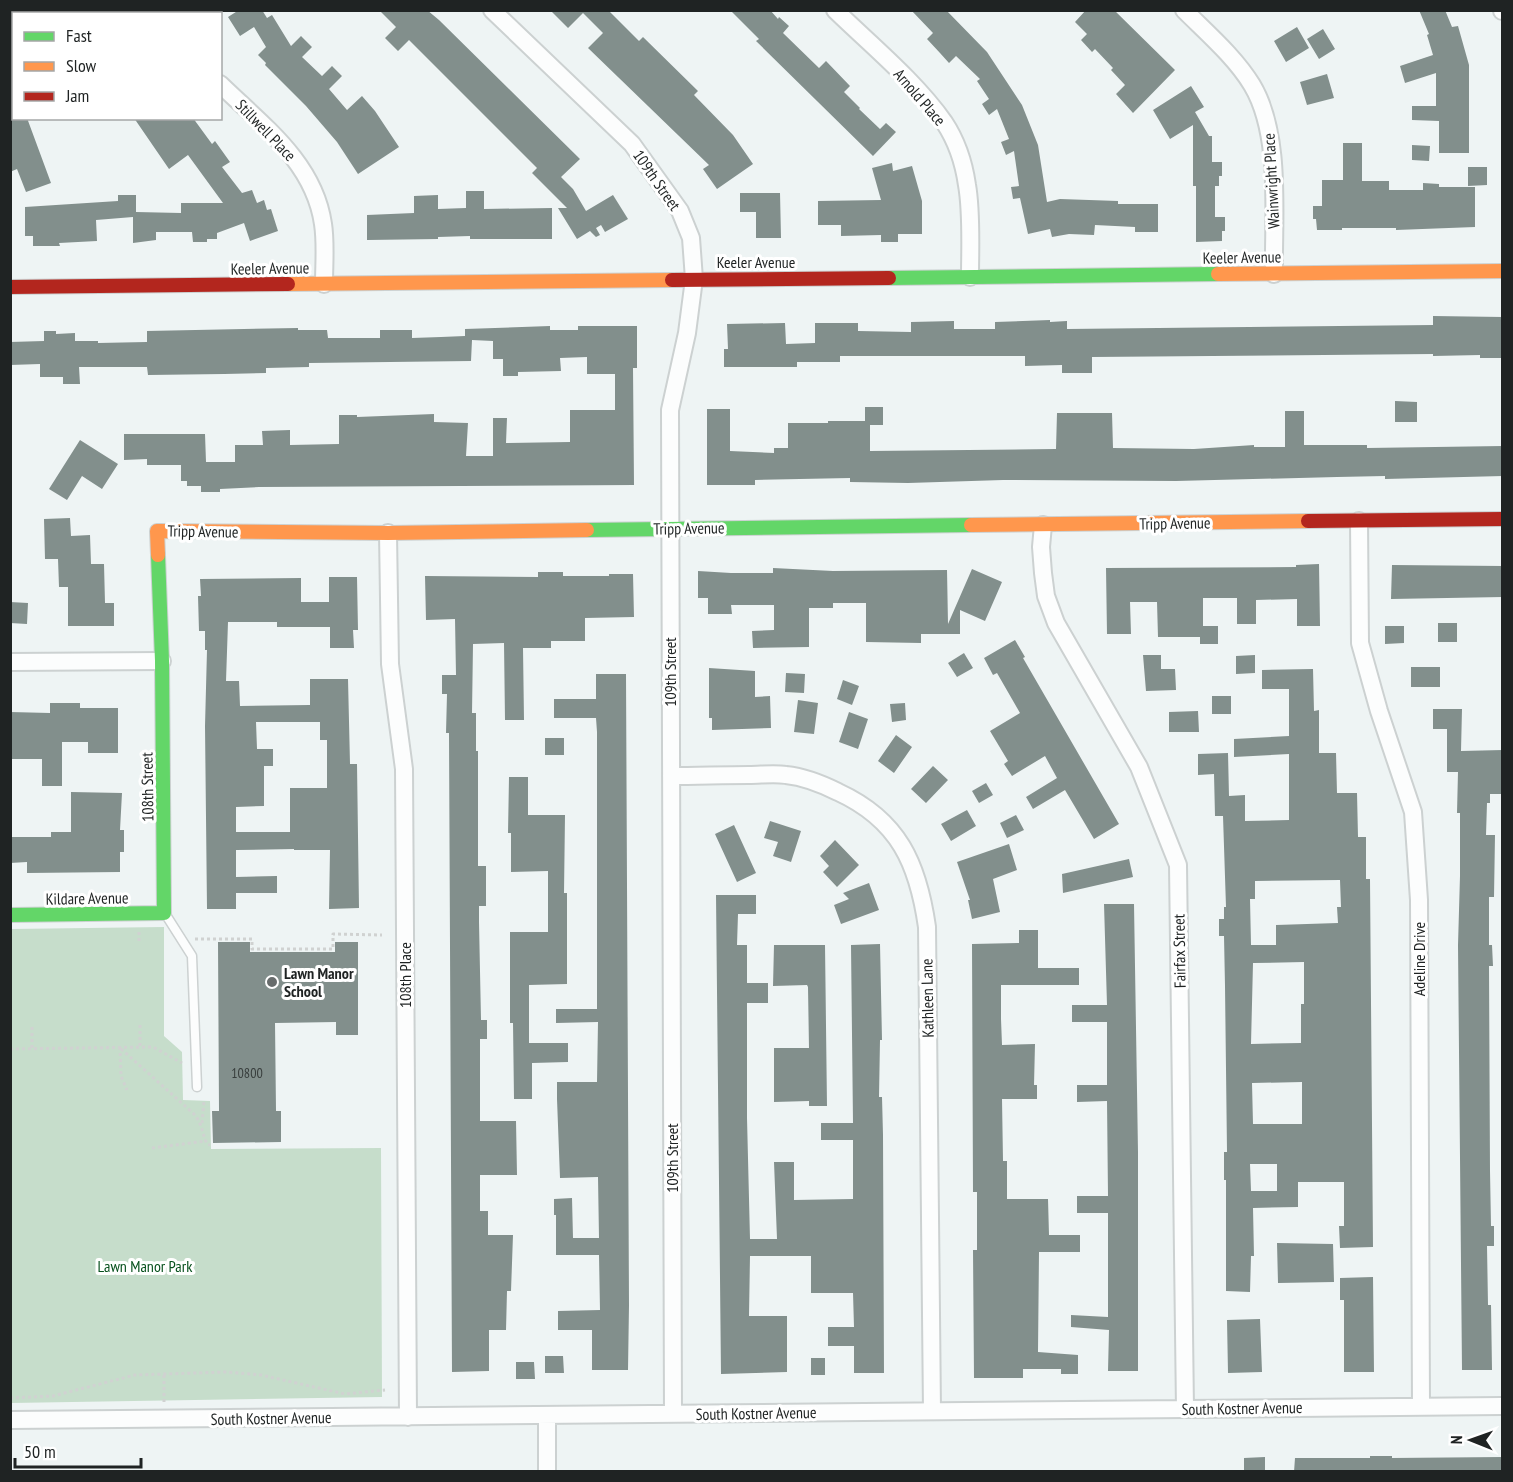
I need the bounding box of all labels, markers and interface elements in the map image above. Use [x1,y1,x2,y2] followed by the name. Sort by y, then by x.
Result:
[12,12,222,120] legend
[66,24,92,47] text: Fast
[66,54,97,77] text: Slow
[890,64,950,130] street label: Arnold Place
[65,84,89,107] text: Jam
[232,95,300,165] street label: Stillwell Place
[1259,133,1283,229] street label: Wainwright Place
[629,146,685,215] street label: 109th Street
[1203,246,1281,268] street label: Keeler Avenue
[717,252,795,272] street label: Keeler Avenue
[231,257,309,279] street label: Keeler Avenue
[1139,512,1211,534] street label: Tripp Avenue
[653,517,725,539] street label: Tripp Avenue
[167,520,239,542] street label: Tripp Avenue
[660,637,680,707] street label: 109th Street
[136,751,158,822] street label: 108th Street
[45,887,129,909] street label: Kildare Avenue
[1168,913,1190,988] street label: Fairfax Street
[1409,922,1429,996] street label: Adeline Drive
[395,942,415,1008] street label: 108th Place
[916,958,938,1038] street label: Kathleen Lane
[284,963,354,1001] place label: Lawn Manor School
[265,975,279,989] marker: Lawn Manor School
[231,1064,263,1082] house number: 10800
[662,1123,682,1193] street label: 109th Street
[98,1256,193,1276] park label: Lawn Manor Park
[1181,1397,1303,1419] street label: South Kostner Avenue
[695,1402,817,1424] street label: South Kostner Avenue
[210,1407,332,1429] street label: South Kostner Avenue
[1441,1410,1501,1470] north arrow
[15,1431,141,1469] scale bar
[1446,1435,1466,1444] text: N
[24,1440,56,1463] text: 50 m

